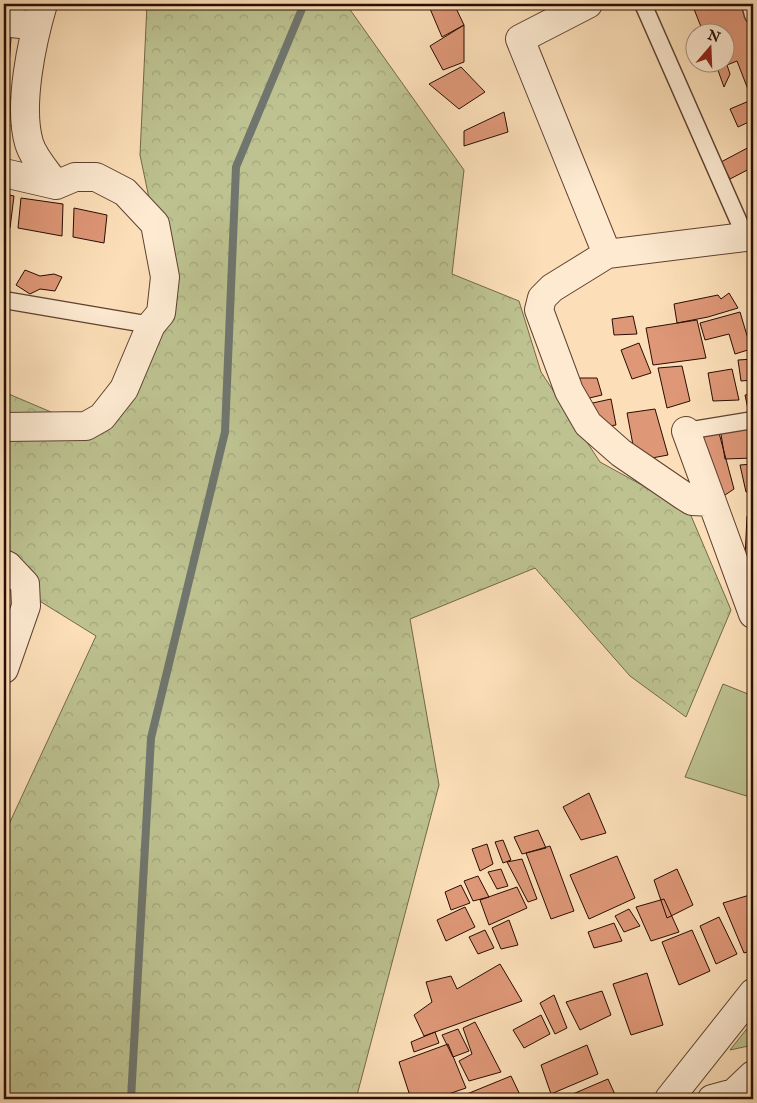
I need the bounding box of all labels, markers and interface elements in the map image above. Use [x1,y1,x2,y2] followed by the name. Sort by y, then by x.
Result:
[684,22,734,72] north arrow
[704,26,723,47] text: N

